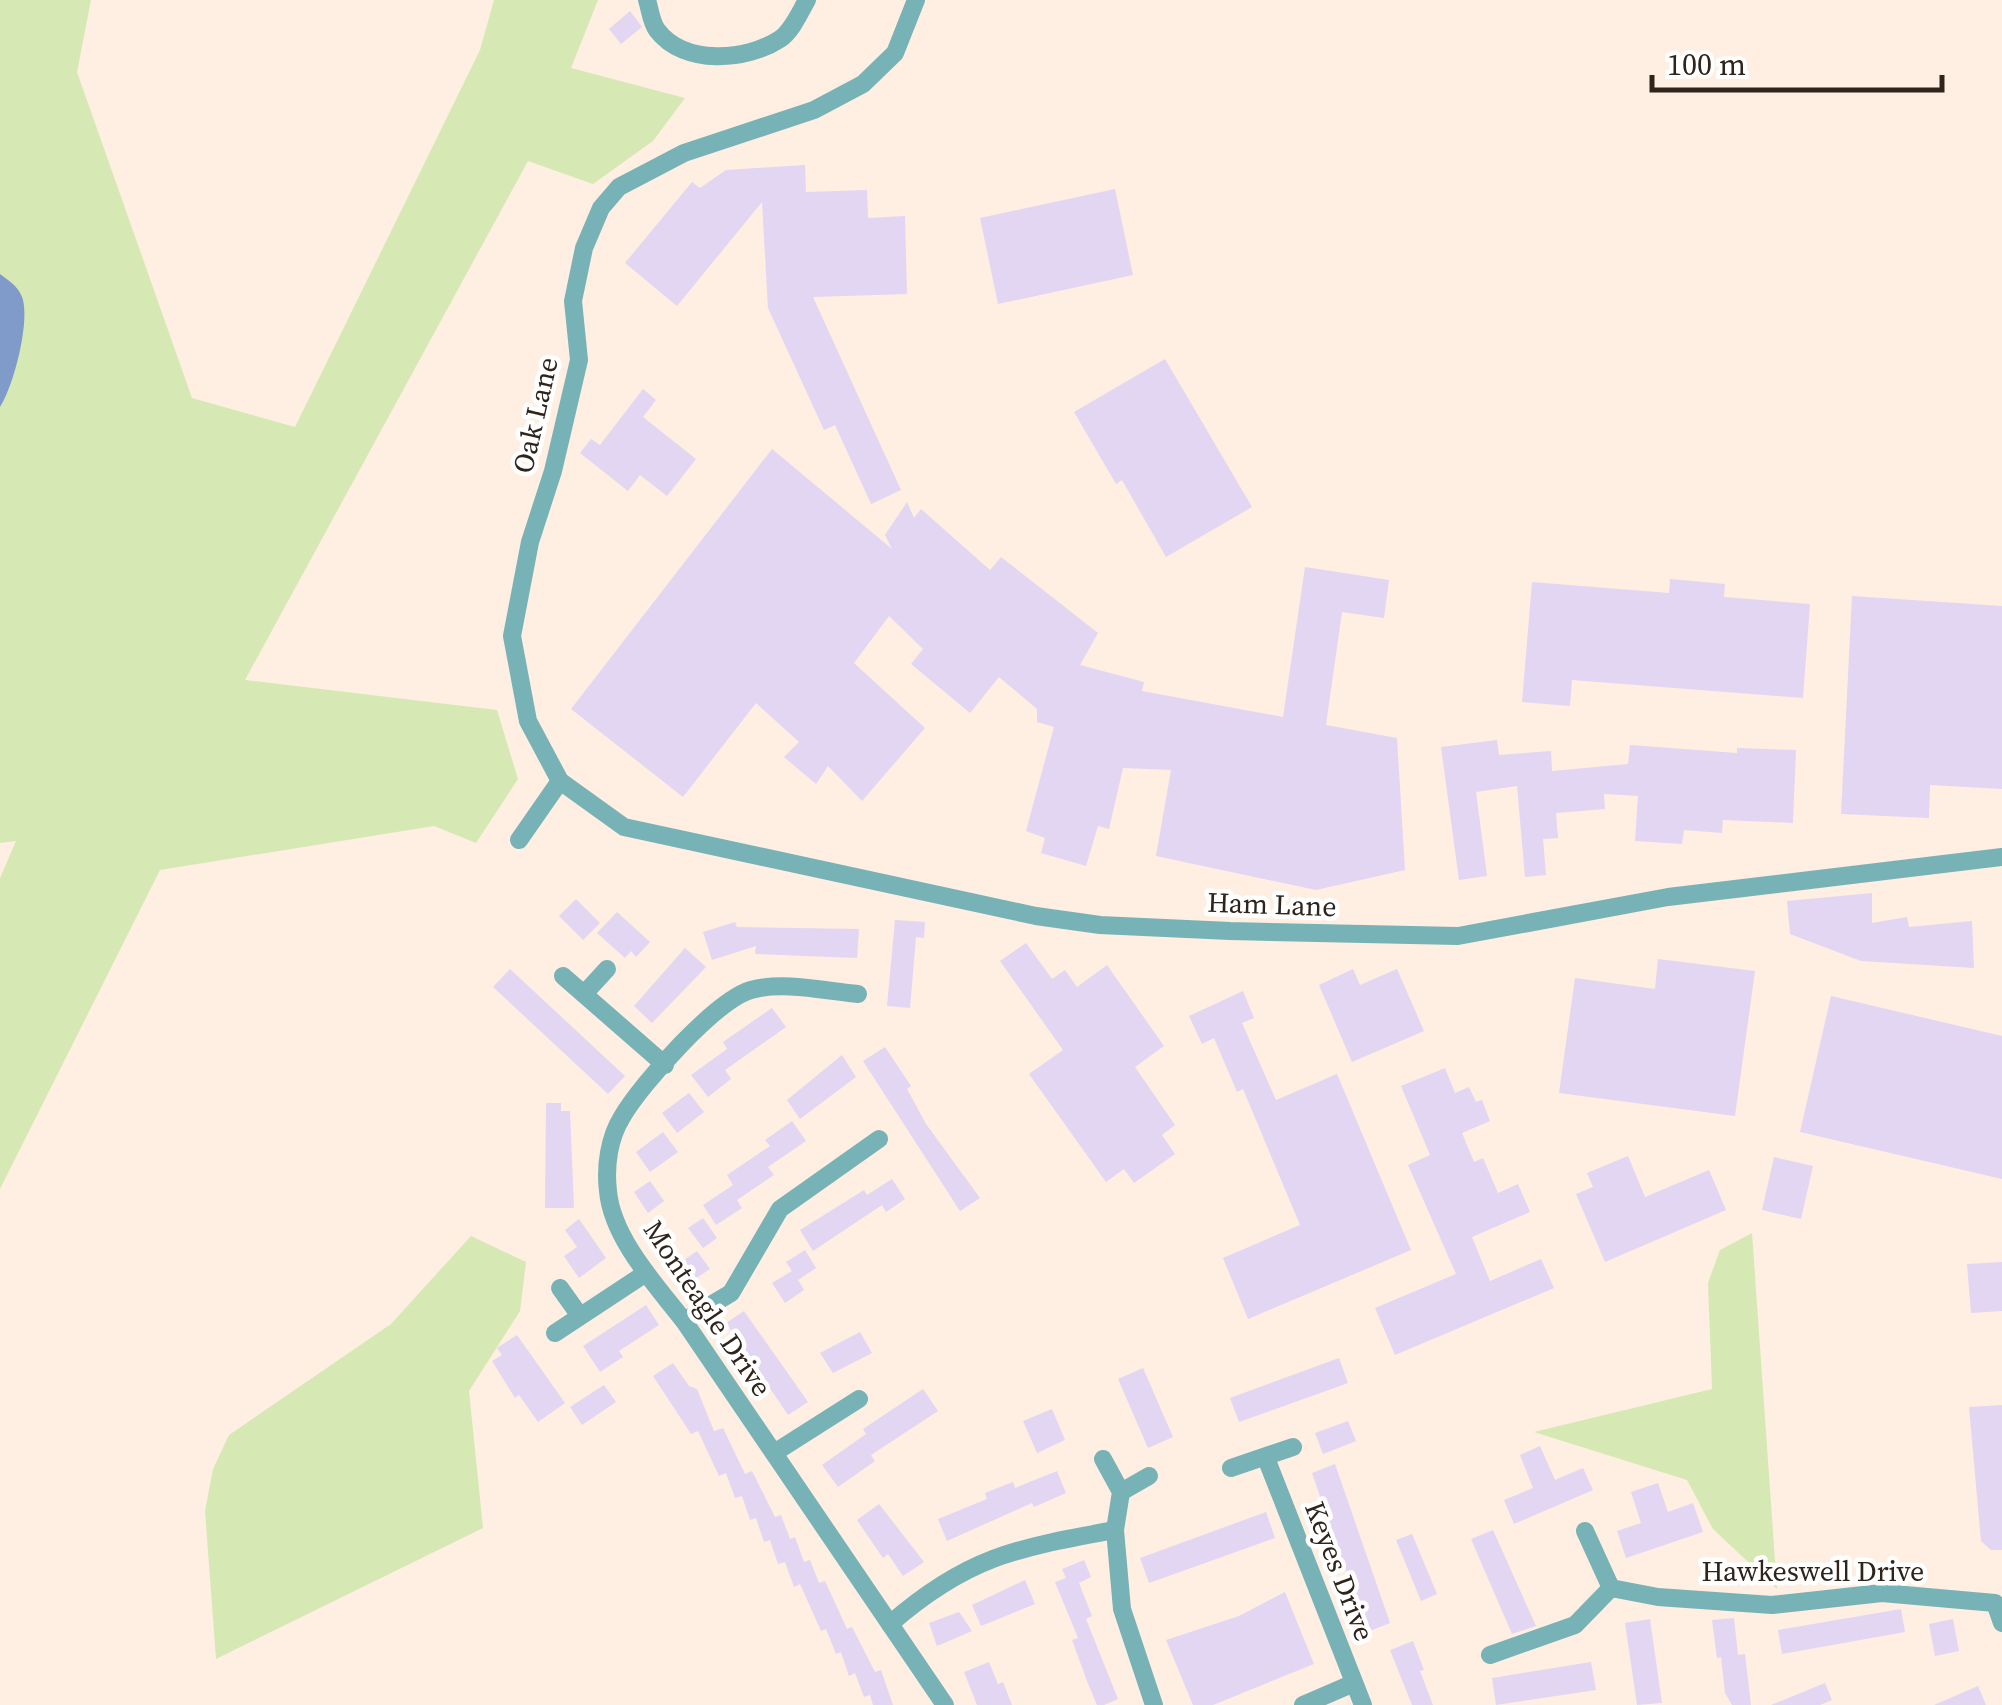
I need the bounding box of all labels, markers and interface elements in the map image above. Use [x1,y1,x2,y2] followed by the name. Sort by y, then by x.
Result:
[1652,30,1942,92] scale bar
[1667,44,1746,85] text: 100 m
[503,353,567,477] street label: Oak Lane
[1207,883,1337,925] street label: Ham Lane
[635,1212,781,1404] street label: Monteagle Drive
[1296,1496,1384,1646] street label: Keyes Drive
[1702,1552,1924,1590] street label: Hawkeswell Drive

